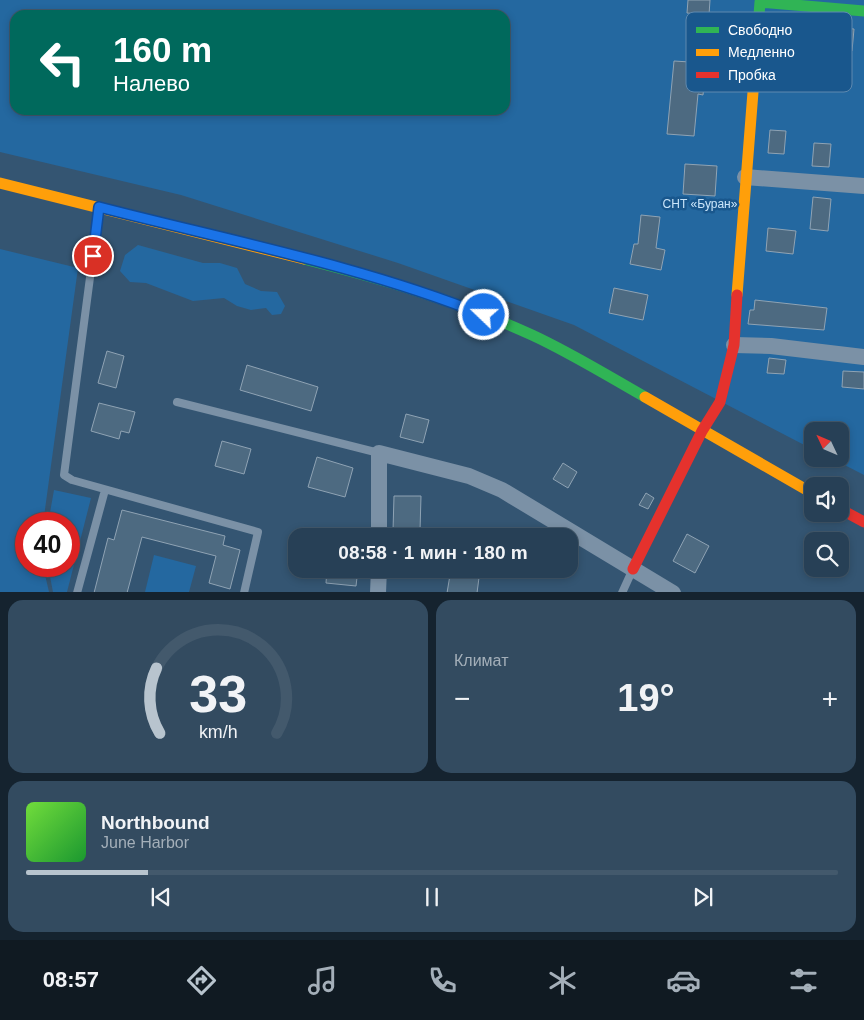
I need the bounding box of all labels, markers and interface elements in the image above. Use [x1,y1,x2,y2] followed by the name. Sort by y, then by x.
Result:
[686,12,852,92] legend
[728,22,793,38] text: Свободно
[30,30,95,95] icon: left
[113,30,212,69] text: 160 m
[728,44,795,60] text: Медленно
[728,67,776,83] text: Пробка
[113,71,190,96] text: Налево
[663,197,738,211] park label: СНТ «Буран»
[72,235,114,277] pin
[79,242,107,270] icon: arrive
[457,288,509,340] position arrow
[804,422,849,468] north arrow
[804,422,849,577] map controls
[804,477,849,522] button: sound
[15,512,80,577] speed limit sign: 40
[804,532,849,577] button: search
[338,542,528,563] text: 08:58 · 1 мин · 180 m
[454,652,508,669] text: Климат
[189,665,247,723] text: 33
[617,677,675,719] text: 19°
[454,683,470,714] text: −
[822,683,838,714] text: +
[199,722,237,742] text: km/h
[101,812,210,833] text: Northbound
[101,834,189,851] text: June Harbor
[147,883,175,911] icon: previous
[418,883,446,911] icon: pause
[689,883,717,911] icon: next
[184,963,219,998] icon: directions
[305,963,340,998] icon: music
[425,963,460,998] icon: phone
[545,963,580,998] icon: climate
[666,963,701,998] icon: car
[786,963,821,998] icon: filters
[43,967,99,992] text: 08:57

